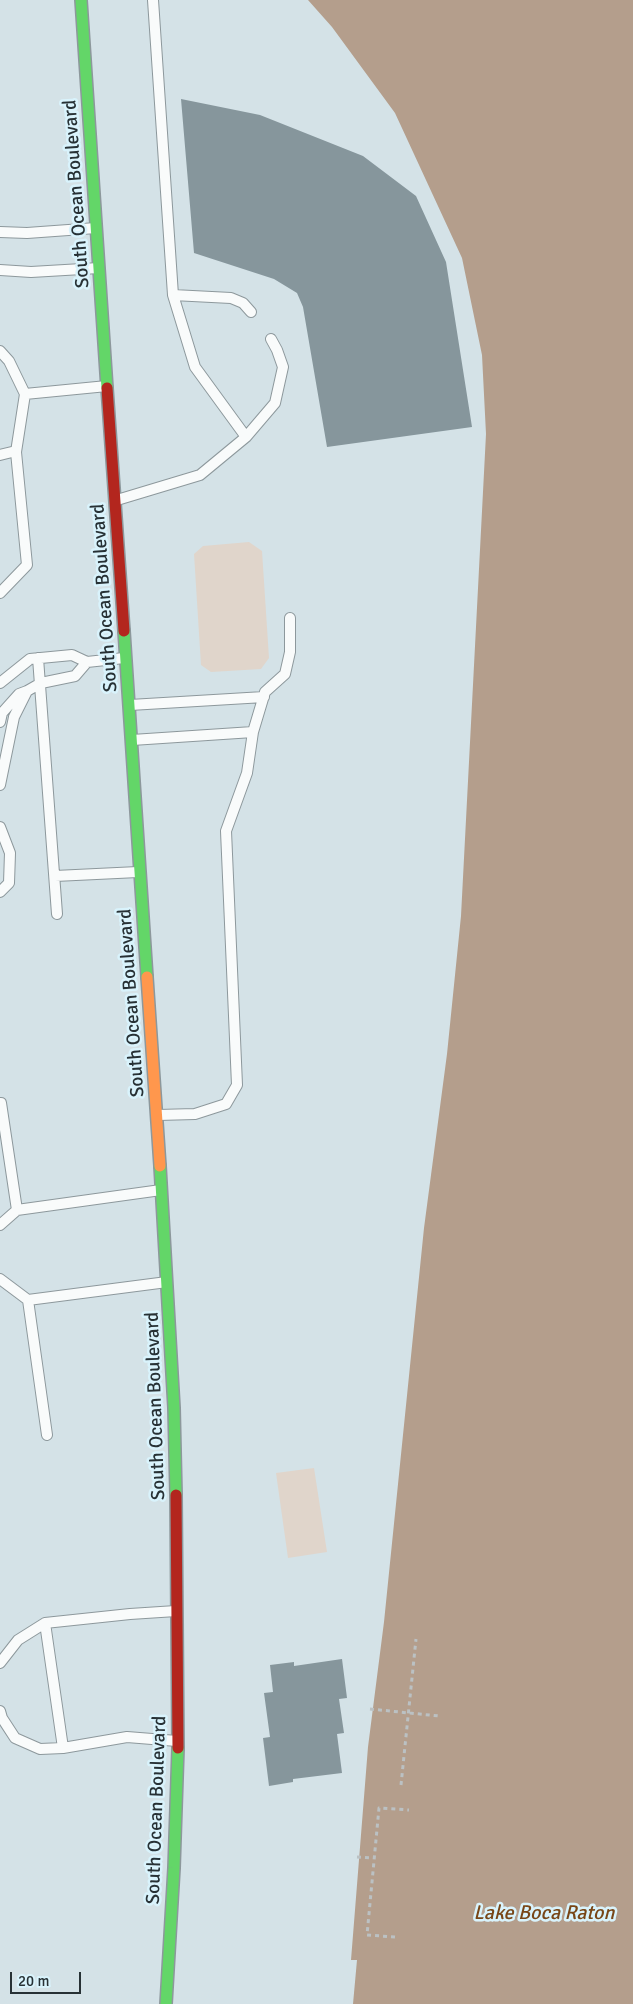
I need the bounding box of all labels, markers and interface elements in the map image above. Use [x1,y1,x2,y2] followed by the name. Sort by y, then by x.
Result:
[59,99,95,289] street label: South Ocean Boulevard
[87,503,123,693] street label: South Ocean Boulevard
[114,908,150,1098] street label: South Ocean Boulevard
[141,1311,171,1501] street label: South Ocean Boulevard
[142,1715,172,1905] street label: South Ocean Boulevard
[474,1902,614,1926] water label: Lake Boca Raton
[12,1962,84,1994] scale bar
[18,1972,49,1990] text: 20 m

